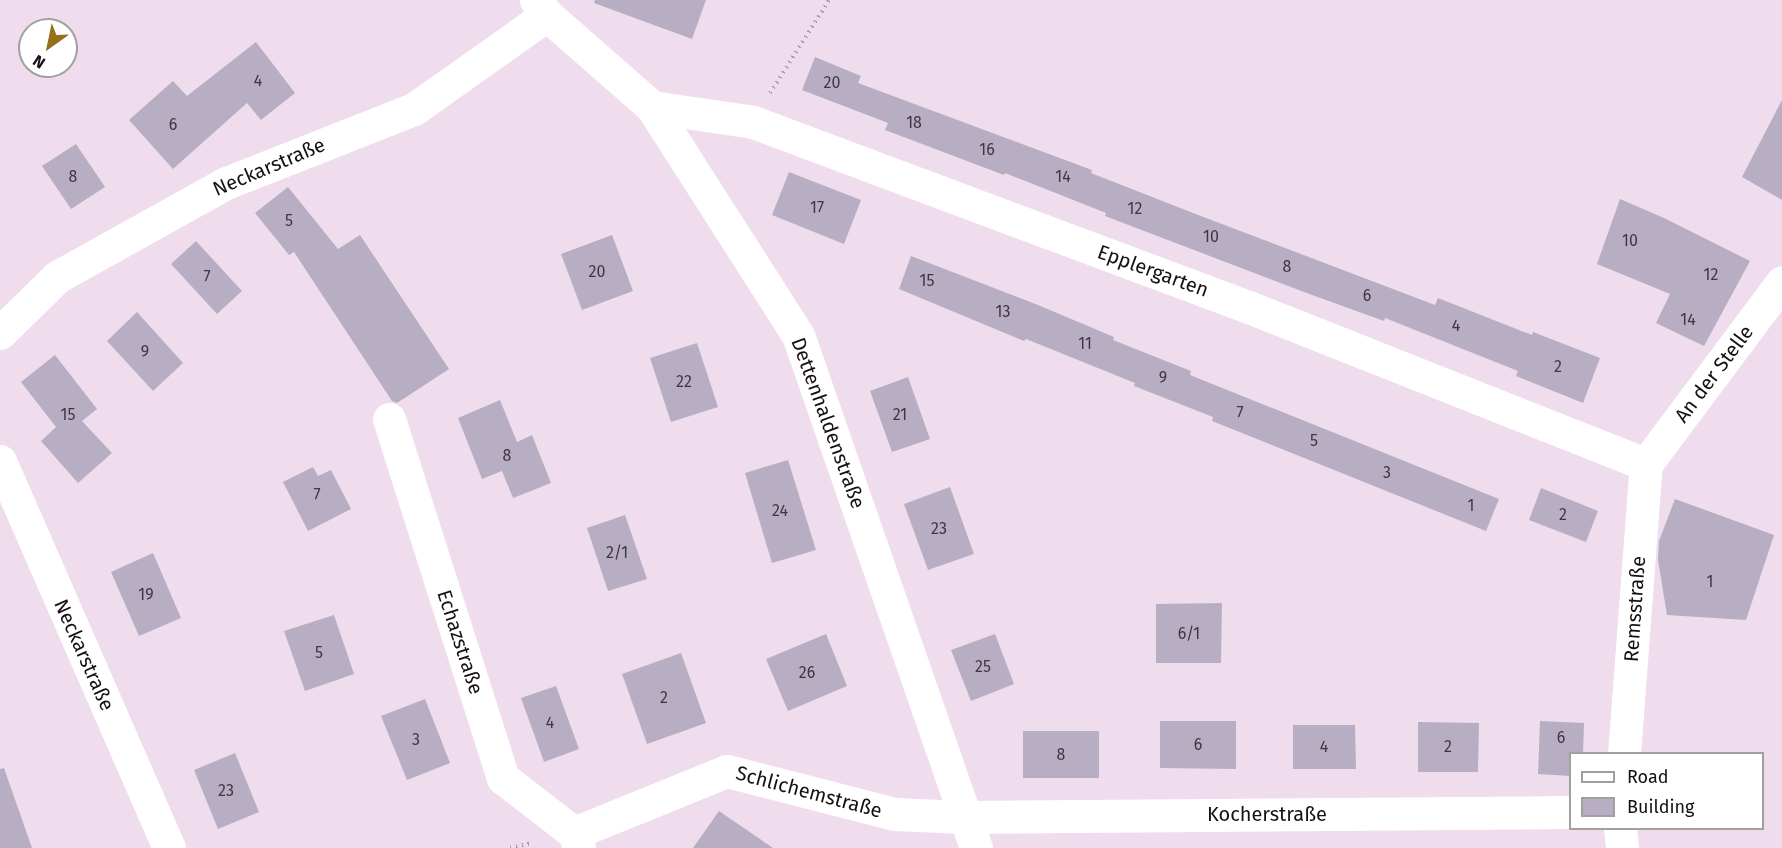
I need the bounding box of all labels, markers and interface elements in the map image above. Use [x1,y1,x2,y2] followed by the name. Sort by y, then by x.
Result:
[18,18,78,78] north arrow
[29,51,49,73] text: N
[254,71,262,91] house number: 4
[824,73,840,93] house number: 20
[906,113,922,133] house number: 18
[169,115,177,135] house number: 6
[209,133,329,201] street label: Neckarstraße
[979,140,995,160] house number: 16
[69,167,77,187] house number: 8
[1055,167,1071,187] house number: 14
[810,198,824,218] house number: 17
[1128,199,1142,219] house number: 12
[285,211,293,231] house number: 5
[1203,227,1219,247] house number: 10
[1622,231,1638,251] house number: 10
[1094,240,1212,302] street label: Epplergarten
[1283,257,1291,277] house number: 8
[589,262,605,282] house number: 20
[1704,265,1718,285] house number: 12
[203,267,211,287] house number: 7
[920,271,934,291] house number: 15
[1363,286,1371,306] house number: 6
[996,302,1010,322] house number: 13
[1680,310,1696,330] house number: 14
[1452,316,1460,336] house number: 4
[1670,321,1758,427] street label: An der Stelle
[786,334,870,512] street label: Dettenhaldenstraße
[1078,334,1092,354] house number: 11
[141,342,149,362] house number: 9
[1554,357,1562,377] house number: 2
[1159,368,1167,388] house number: 9
[676,372,692,392] house number: 22
[1236,403,1244,423] house number: 7
[61,405,75,425] house number: 15
[893,405,907,425] house number: 21
[1310,431,1318,451] house number: 5
[503,446,511,466] house number: 8
[1383,463,1391,483] house number: 3
[313,485,321,505] house number: 7
[1468,496,1474,516] house number: 1
[772,501,788,521] house number: 24
[1559,505,1567,525] house number: 2
[931,519,947,539] house number: 23
[606,543,628,563] house number: 2/1
[1619,555,1651,663] street label: Remsstraße
[1707,572,1713,592] house number: 1
[138,585,154,605] house number: 19
[432,587,488,697] street label: Echazstraße
[49,595,119,715] street label: Neckarstraße
[1178,624,1200,644] house number: 6/1
[315,643,323,663] house number: 5
[975,657,991,677] house number: 25
[799,663,815,683] house number: 26
[660,688,668,708] house number: 2
[546,713,554,733] house number: 4
[1557,728,1565,748] house number: 6
[412,730,420,750] house number: 3
[1194,735,1202,755] house number: 6
[1320,737,1328,757] house number: 4
[1444,737,1452,757] house number: 2
[1057,745,1065,765] house number: 8
[1569,752,1764,830] legend
[733,761,885,823] street label: Schlichemstraße
[1627,766,1669,788] text: Road
[218,781,234,801] house number: 23
[1627,796,1694,818] text: Building
[1207,802,1327,826] street label: Kocherstraße

